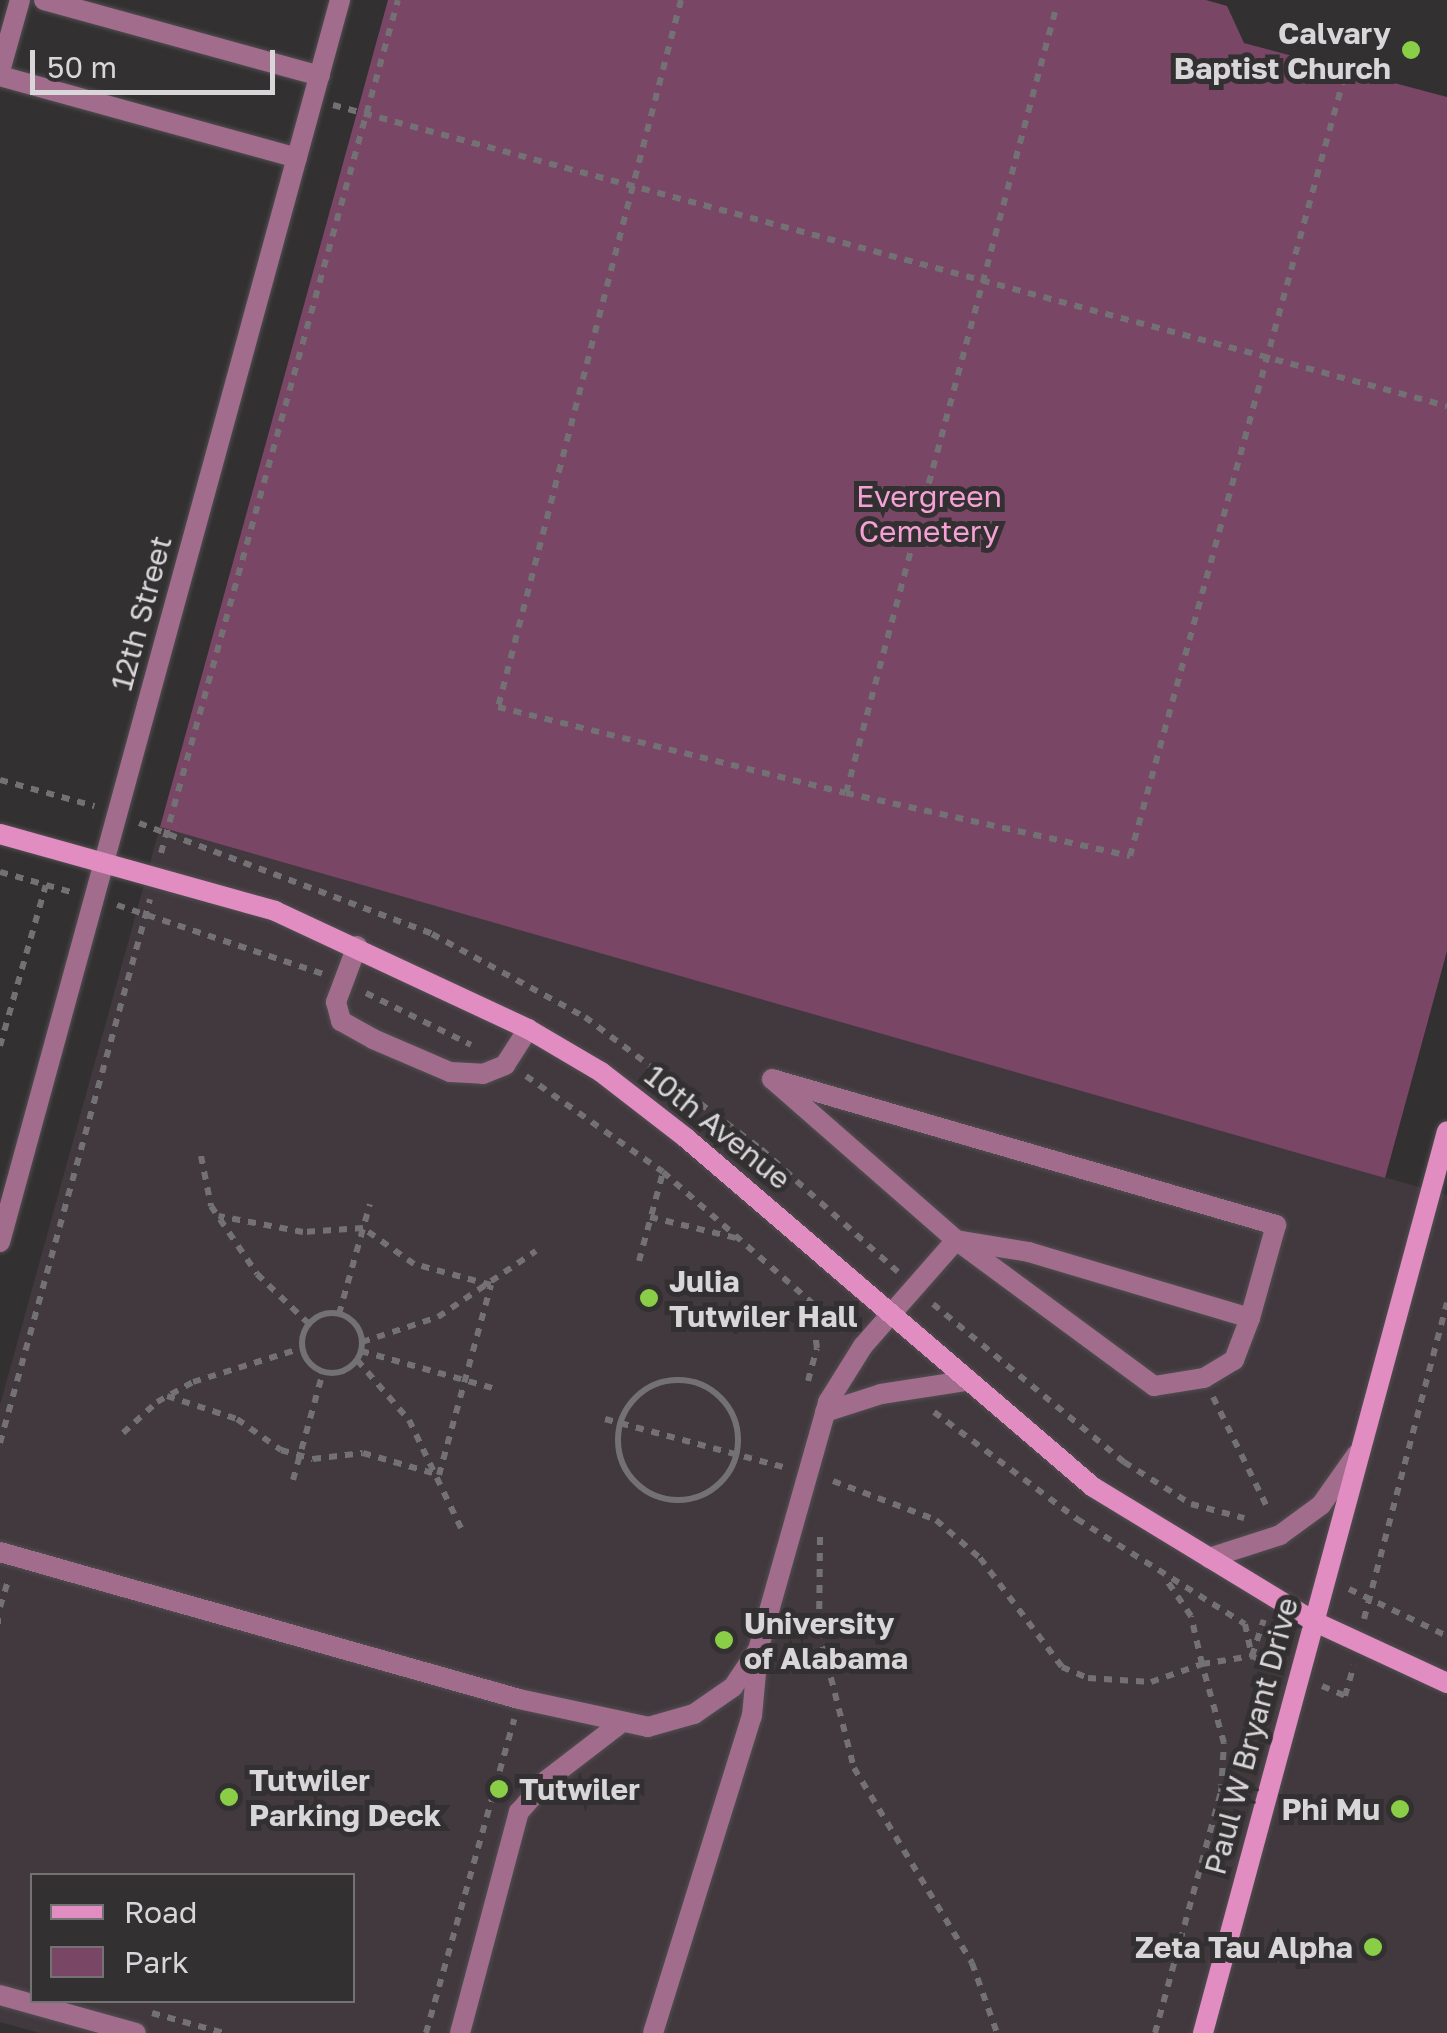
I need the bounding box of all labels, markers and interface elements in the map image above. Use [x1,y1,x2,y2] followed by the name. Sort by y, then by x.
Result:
[1174,15,1391,86] place label: Calvary Baptist Church
[35,30,280,92] scale bar
[1400,39,1422,61] marker: Calvary Baptist Church
[47,49,117,85] text: 50 m
[856,478,1002,548] park label: Evergreen Cemetery
[103,532,179,694] street label: 12th Street
[638,1057,798,1197] street label: 10th Avenue
[669,1263,858,1334] place label: Julia Tutwiler Hall
[638,1287,660,1309] marker: Julia Tutwiler Hall
[1197,1594,1305,1878] street label: Paul W Bryant Drive
[744,1605,908,1676] place label: University of Alabama
[713,1629,735,1651] marker: University of Alabama
[249,1762,441,1832] place label: Tutwiler Parking Deck
[519,1771,640,1807] place label: Tutwiler
[488,1778,510,1800] marker: Tutwiler
[218,1786,240,1808] marker: Tutwiler Parking Deck
[1281,1791,1380,1827] place label: Phi Mu
[1389,1798,1411,1820] marker: Phi Mu
[30,1873,355,2003] legend
[124,1894,198,1930] text: Road
[1135,1929,1353,1965] place label: Zeta Tau Alpha
[1362,1936,1384,1958] marker: Zeta Tau Alpha
[124,1944,189,1980] text: Park

